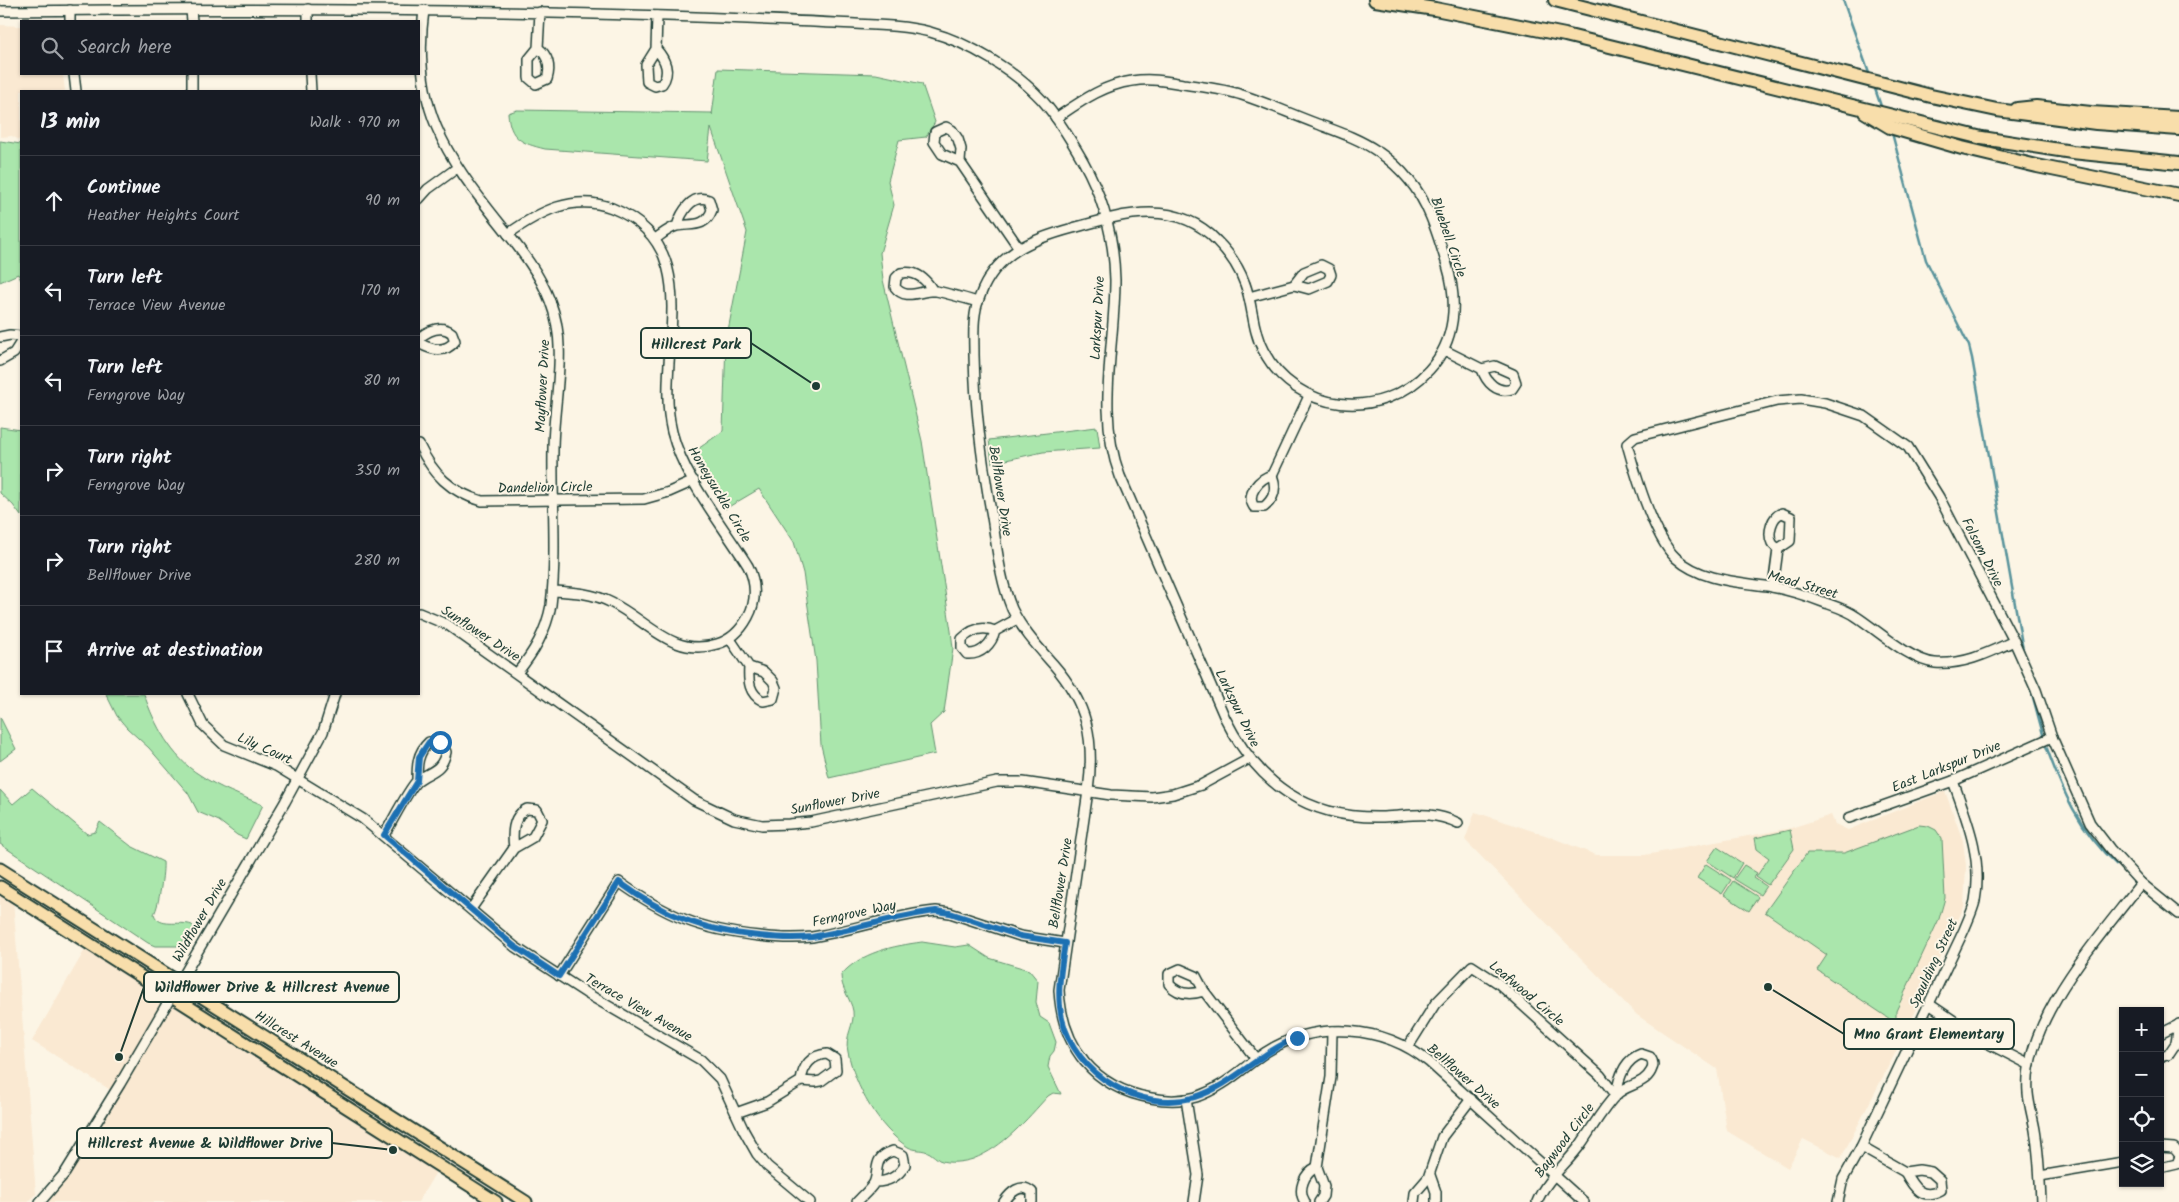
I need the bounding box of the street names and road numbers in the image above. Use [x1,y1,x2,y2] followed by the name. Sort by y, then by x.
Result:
[1424,194,1472,281] street label: Bluebell Circle
[1085,275,1111,361] street label: Larkspur Drive
[530,338,556,433] street label: Mayflower Drive
[682,442,757,548] street label: Honeysuckle Circle
[982,444,1018,539] street label: Bellflower Drive
[497,476,593,500] street label: Dandelion Circle
[1955,514,2009,592] street label: Folsom Drive
[1765,564,1841,606] street label: Mead Street
[436,600,525,668] street label: Sunflower Drive
[1209,666,1266,752] street label: Larkspur Drive
[234,727,296,771] street label: Lily Court
[1888,735,2005,799] street label: East Larkspur Drive
[789,782,883,821] street label: Sunflower Drive
[1043,836,1079,930] street label: Bellflower Drive
[167,874,233,967] street label: Wildflower Drive
[810,894,899,934] street label: Ferngrove Way
[1904,915,1964,1012] street label: Spaulding Street
[1484,956,1570,1032] street label: Leafwood Circle
[581,968,697,1048] street label: Terrace View Avenue
[250,1005,343,1075] street label: Hillcrest Avenue
[1422,1039,1505,1115] street label: Bellflower Drive
[1529,1098,1601,1183] street label: Baywood Circle

